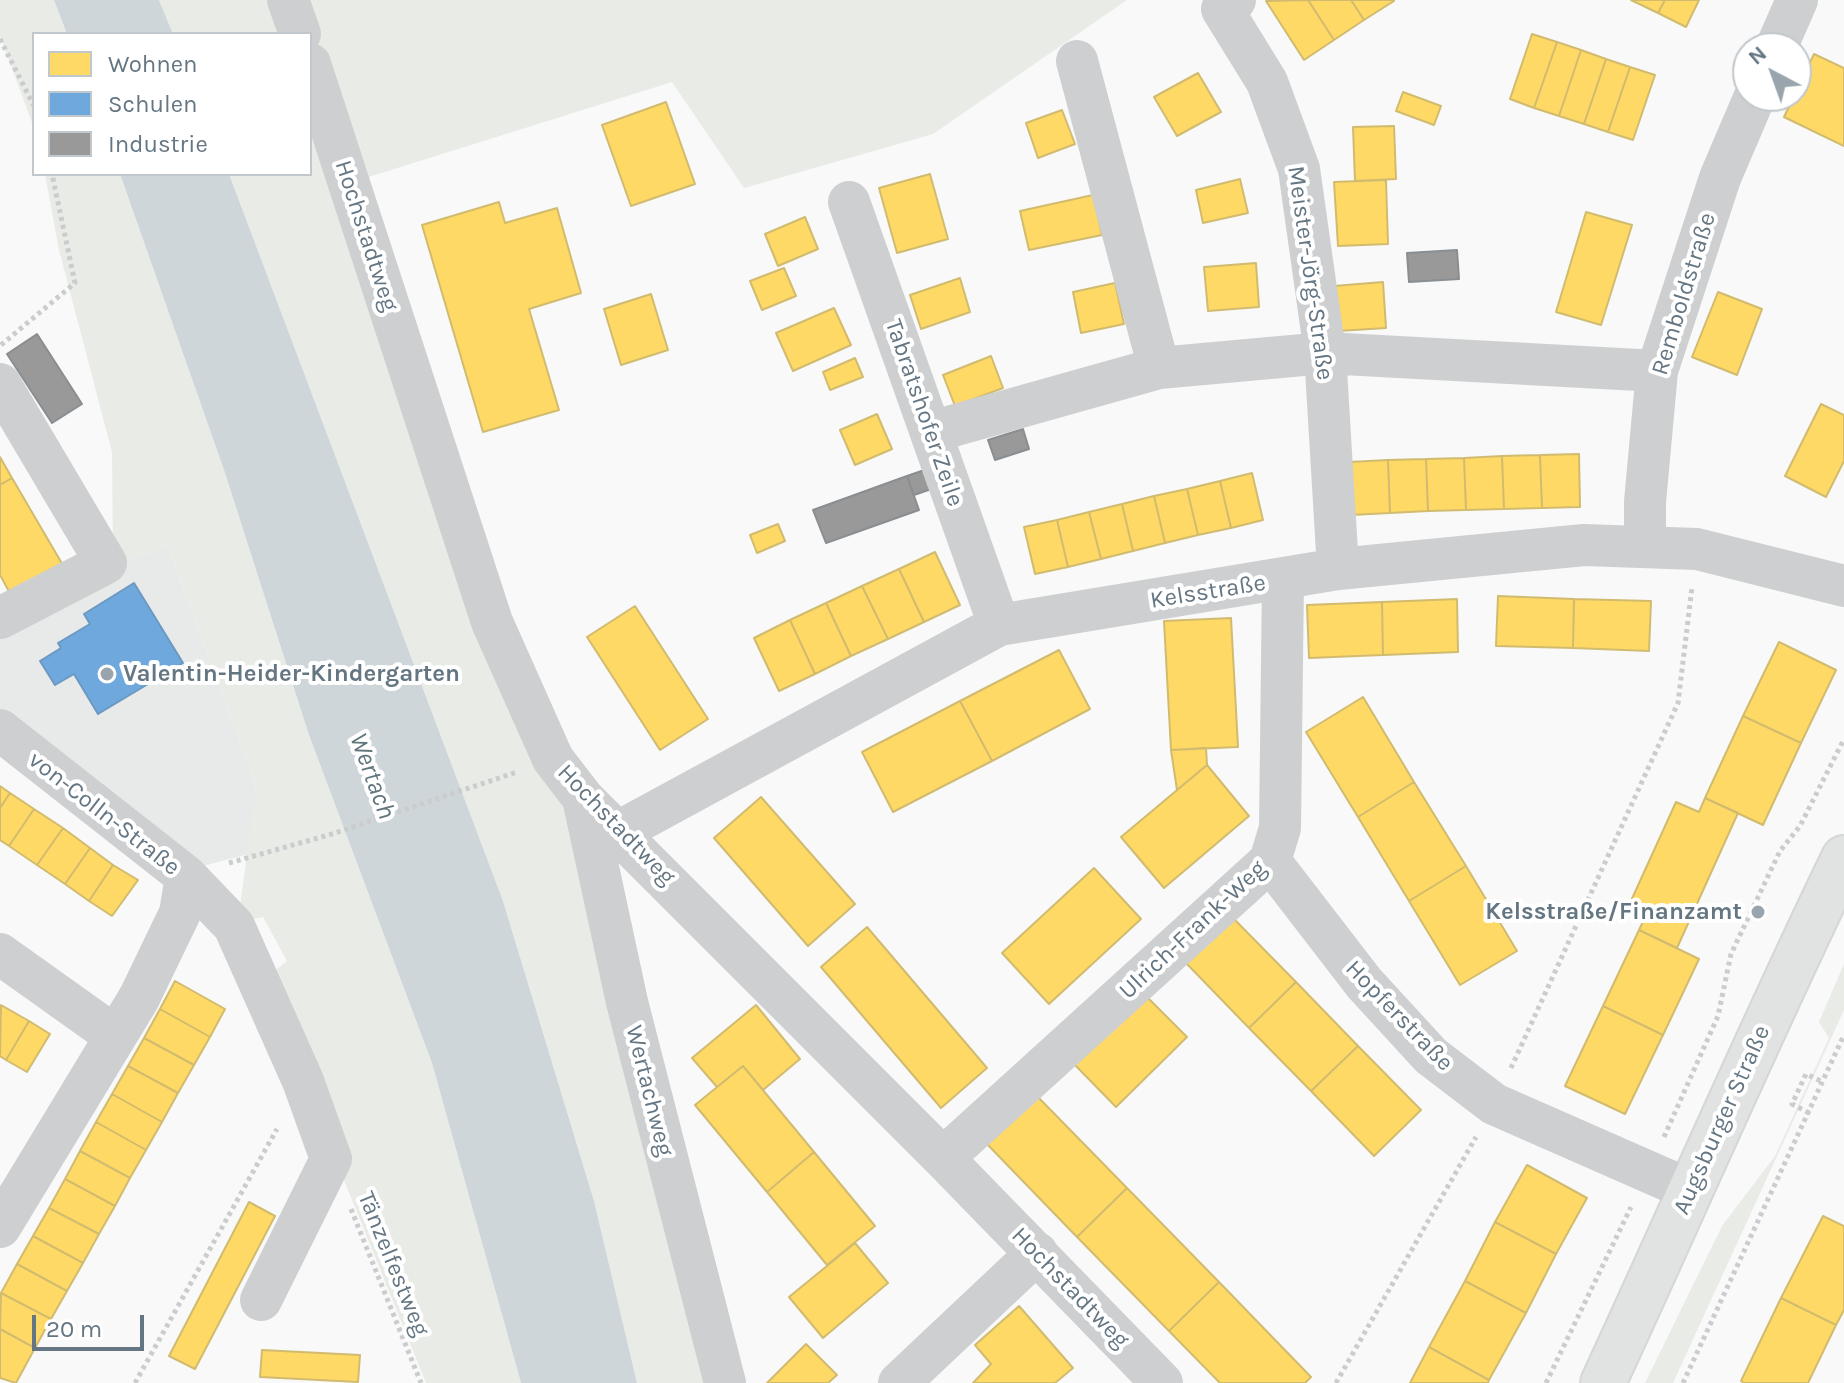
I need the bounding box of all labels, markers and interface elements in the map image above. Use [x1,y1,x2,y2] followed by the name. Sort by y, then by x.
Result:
[32,32,312,176] legend
[1732,32,1812,112] north arrow
[1743,40,1772,70] text: N
[108,50,198,78] text: Wohnen
[108,90,197,118] text: Schulen
[108,130,208,158] text: Industrie
[328,157,404,315] street label: Hochstadtweg
[1281,164,1339,382] street label: Meister-Jörg-Straße
[1646,209,1722,379] street label: Remboldstraße
[878,316,970,510] street label: Tabratshofer Zeile
[1148,569,1268,615] street label: Kelsstraße
[123,660,460,688] place label: Valentin-Heider-Kindergarten
[98,665,116,683] marker: Valentin-Heider-Kindergarten
[342,729,402,823] water label: Wertach
[22,746,186,882] street label: von-Colln-Straße
[551,758,681,892] street label: Hochstadtweg
[1113,854,1273,1006] street label: Ulrich-Frank-Weg
[1485,898,1742,926] place label: Kelsstraße/Finanzamt
[1749,903,1767,921] marker: Kelsstraße/Finanzamt
[1339,955,1459,1077] street label: Hopferstraße
[1667,1021,1777,1219] street label: Augsburger Straße
[619,1022,679,1160] street label: Wertachweg
[351,1187,435,1341] street label: Tänzelfestweg
[1005,1221,1135,1355] street label: Hochstadtweg
[36,1299,148,1349] scale bar
[46,1315,102,1343] text: 20 m

